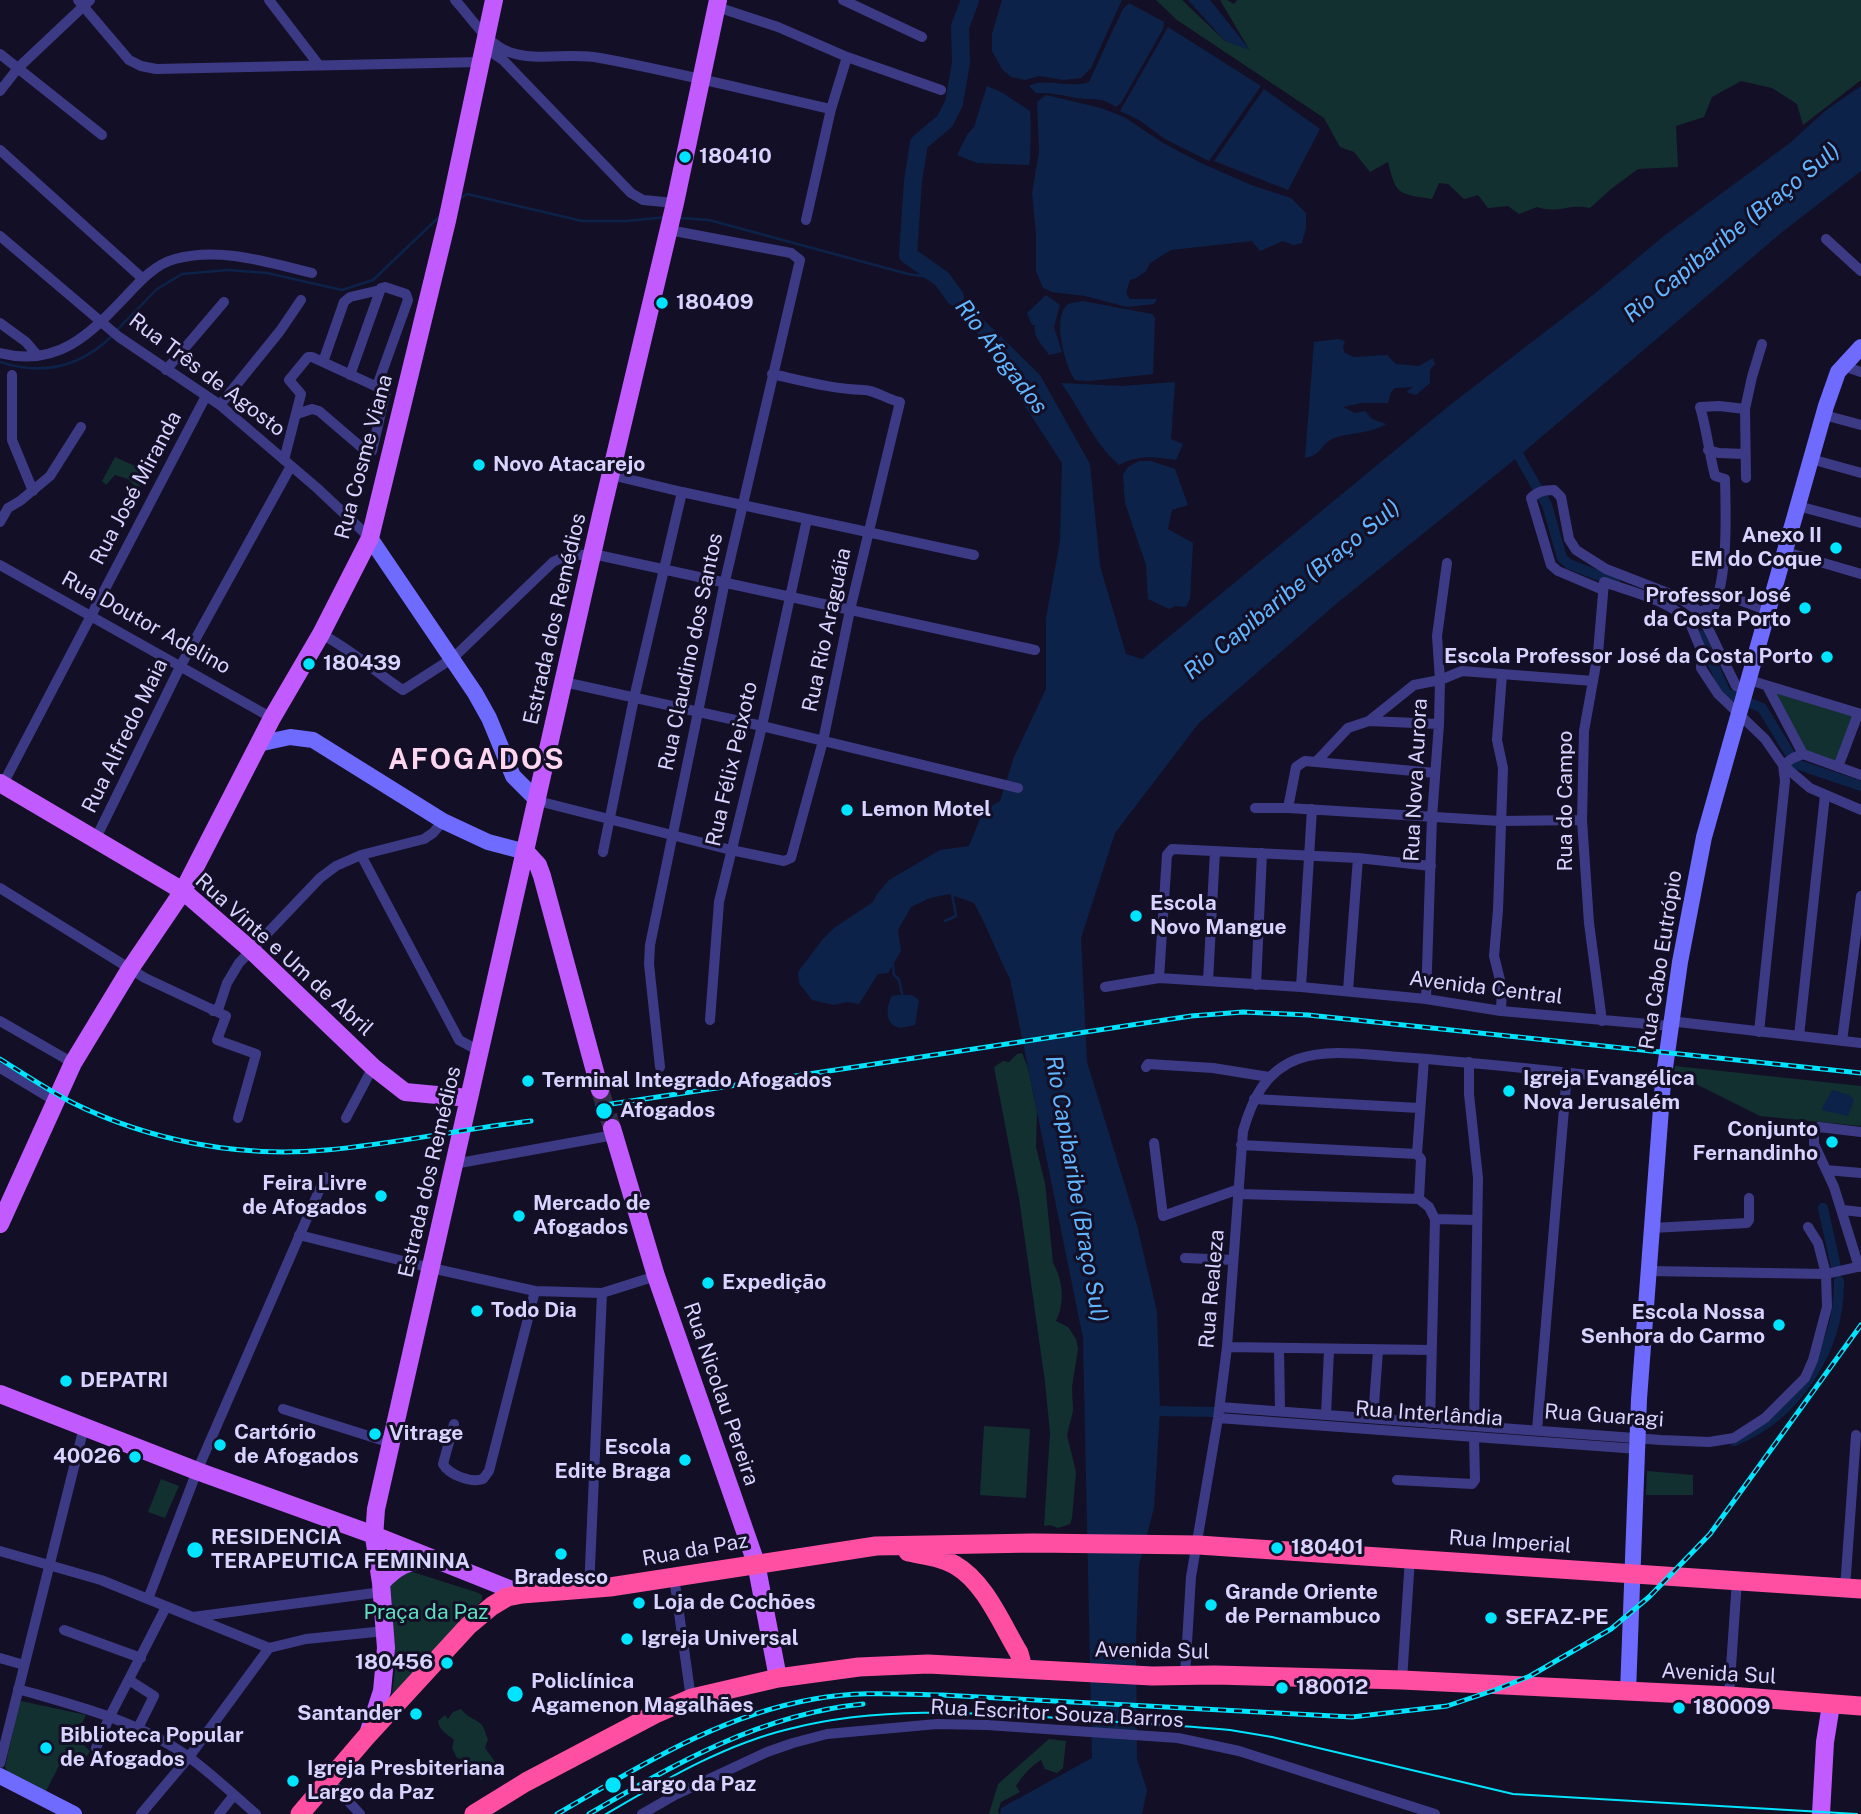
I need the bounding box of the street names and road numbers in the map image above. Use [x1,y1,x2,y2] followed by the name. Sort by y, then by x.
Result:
[124,308,290,442] street label: Rua Três de Agosto
[330,372,398,542] street label: Rua Cosme Viana
[85,407,187,569] street label: Rua José Miranda
[518,511,592,727] street label: Estrada dos Remédios
[653,531,729,773] street label: Rua Claudino dos Santos
[797,546,857,714] street label: Rua Rio Araguáia
[57,566,235,680] street label: Rua Doutor Adelino
[77,655,173,817] street label: Rua Alfredo Maia
[701,679,763,849] street label: Rua Félix Peixoto
[1399,698,1433,862] street label: Rua Nova Aurora
[1553,731,1579,871] street label: Rua do Campo
[190,868,378,1042] street label: Rua Vinte e Um de Abril
[1634,869,1688,1051] street label: Rua Cabo Eutrópio
[1408,966,1564,1010] street label: Avenida Central
[393,1064,467,1280] street label: Estrada dos Remédios
[1194,1228,1230,1350] street label: Rua Realeza
[678,1299,764,1489] street label: Rua Nicolau Pereira
[1354,1396,1504,1432] street label: Rua Interlândia
[1543,1399,1665,1433] street label: Rua Guaragi
[1448,1525,1572,1559] street label: Rua Imperial
[640,1528,750,1572] street label: Rua da Paz
[1094,1637,1210,1665] street label: Avenida Sul
[1661,1658,1777,1690] street label: Avenida Sul
[930,1695,1184,1733] street label: Rua Escritor Souza Barros

